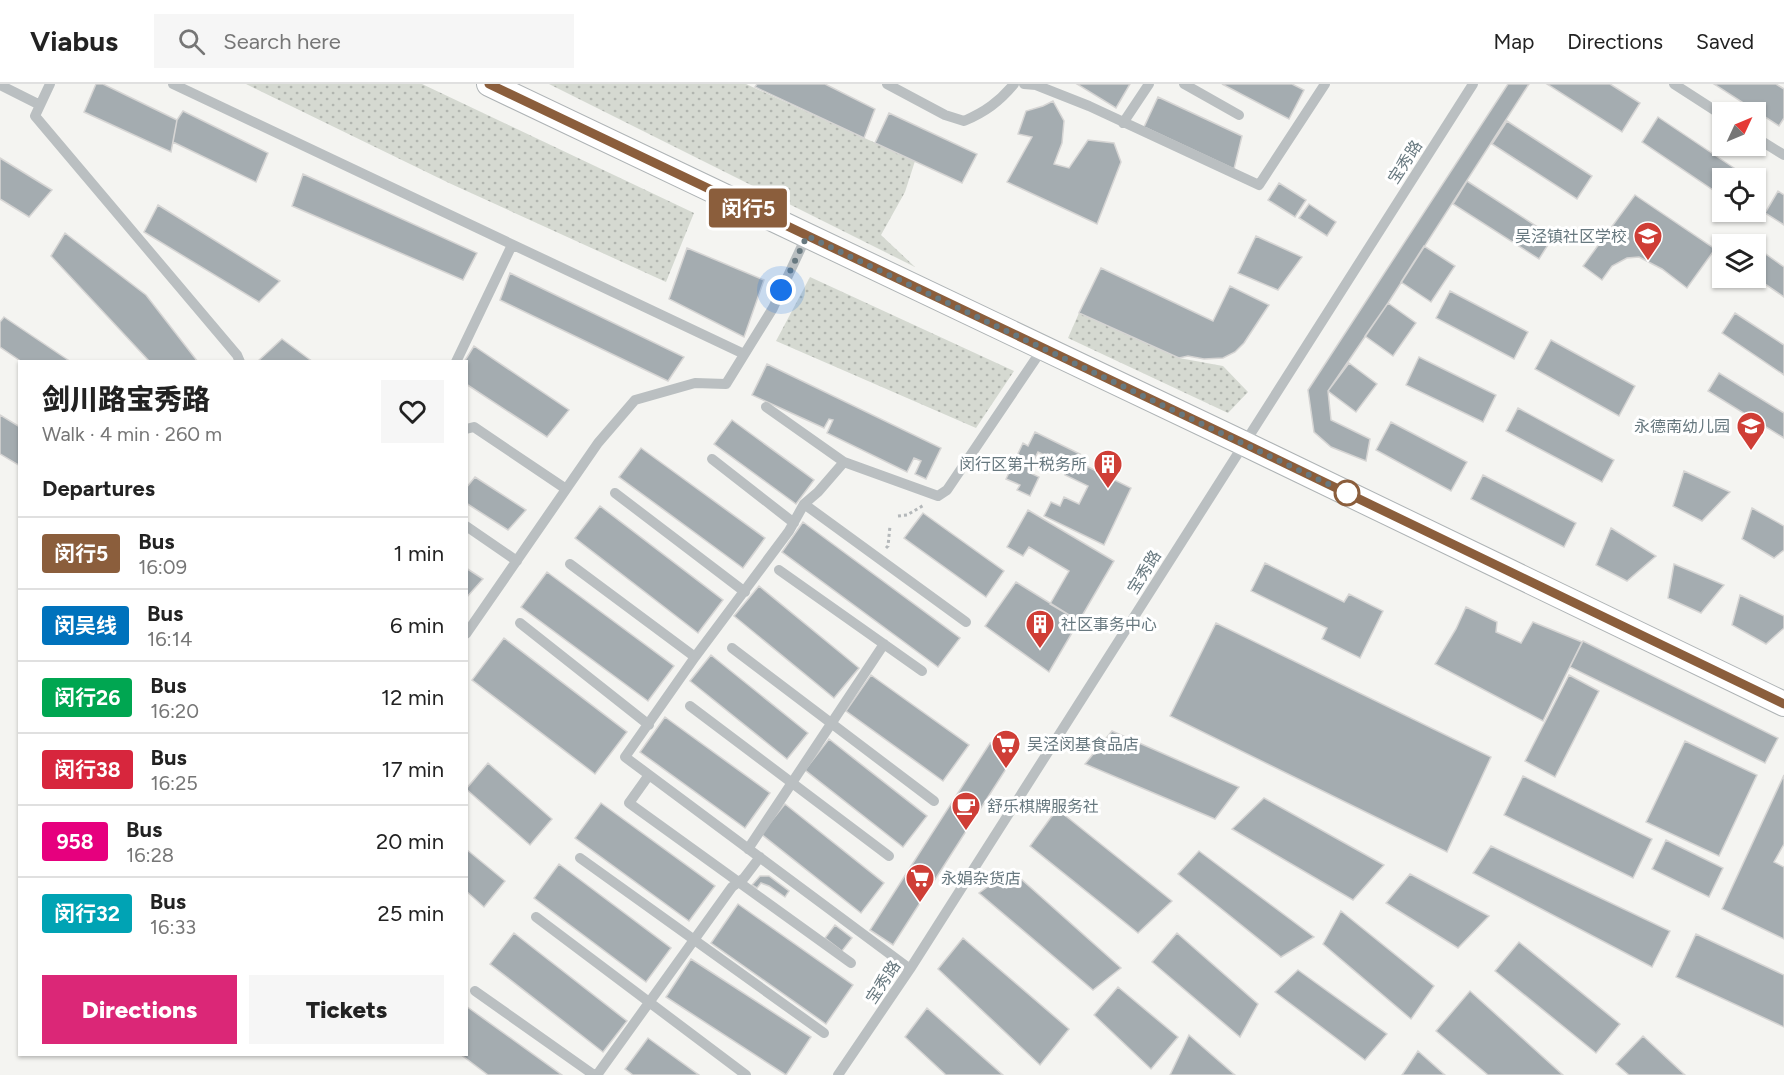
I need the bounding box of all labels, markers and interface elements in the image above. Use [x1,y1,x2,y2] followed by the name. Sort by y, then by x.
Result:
[154,14,574,68] search box
[30,24,118,58] text: Viabus
[175,25,208,58] icon: search
[223,28,341,55] text: Search here
[1493,29,1534,54] text: Map
[1567,29,1663,54] text: Directions
[1696,29,1754,54] text: Saved
[1712,102,1766,156] north arrow
[1712,102,1766,288] map controls
[1384,137,1426,187] street label: 宝秀路
[1712,168,1766,222] button: locate
[714,188,783,228] line badge: 闵行5
[721,196,775,221] text: 闵行5
[1632,220,1664,262] school or university icon: 吴泾镇社区学校
[1515,227,1627,246] place label: 吴泾镇社区学校
[1712,234,1766,288] button: layers
[766,275,796,305] your location
[381,380,444,443] button: heart
[42,382,210,416] text: 剑川路宝秀路
[1735,410,1767,452] school or university icon: 永德南幼儿园
[1634,417,1730,436] place label: 永德南幼儿园
[42,422,222,446] text: Walk · 4 min · 260 m
[1092,448,1124,490] building icon: 闵行区第十税务所
[959,455,1087,474] place label: 闵行区第十税务所
[42,475,155,502] text: Departures
[1334,480,1360,506] unlabelled marker
[138,528,174,555] text: Bus
[393,540,444,567] text: 1 min
[54,541,108,566] text: 闵行5
[1123,547,1165,597] street label: 宝秀路
[138,555,187,579] text: 16:09
[147,600,183,627] text: Bus
[1024,608,1056,650] building icon: 社区事务中心
[390,612,444,639] text: 6 min
[54,613,117,638] text: 闵吴线
[1061,615,1157,634] place label: 社区事务中心
[147,627,192,651] text: 16:14
[150,672,187,699] text: Bus
[381,684,444,711] text: 12 min
[54,685,120,710] text: 闵行26
[150,699,199,723] text: 16:20
[990,728,1022,770] supermarket icon: 吴泾闵基食品店
[1027,735,1139,754] place label: 吴泾闵基食品店
[151,744,187,771] text: Bus
[382,756,444,783] text: 17 min
[54,757,121,782] text: 闵行38
[151,771,198,795] text: 16:25
[950,790,982,832] cafe icon: 舒乐棋牌服务社
[987,797,1099,816] place label: 舒乐棋牌服务社
[126,816,162,843] text: Bus
[376,828,444,855] text: 20 min
[56,829,94,854] text: 958
[126,843,174,867] text: 16:28
[904,862,936,904] supermarket icon: 永娟杂货店
[941,869,1021,888] place label: 永娟杂货店
[150,888,186,915] text: Bus
[378,900,444,927] text: 25 min
[54,901,120,926] text: 闵行32
[150,915,196,939] text: 16:33
[862,957,904,1007] street label: 宝秀路
[42,975,237,1044] button: Directions
[249,975,444,1044] button: Tickets

